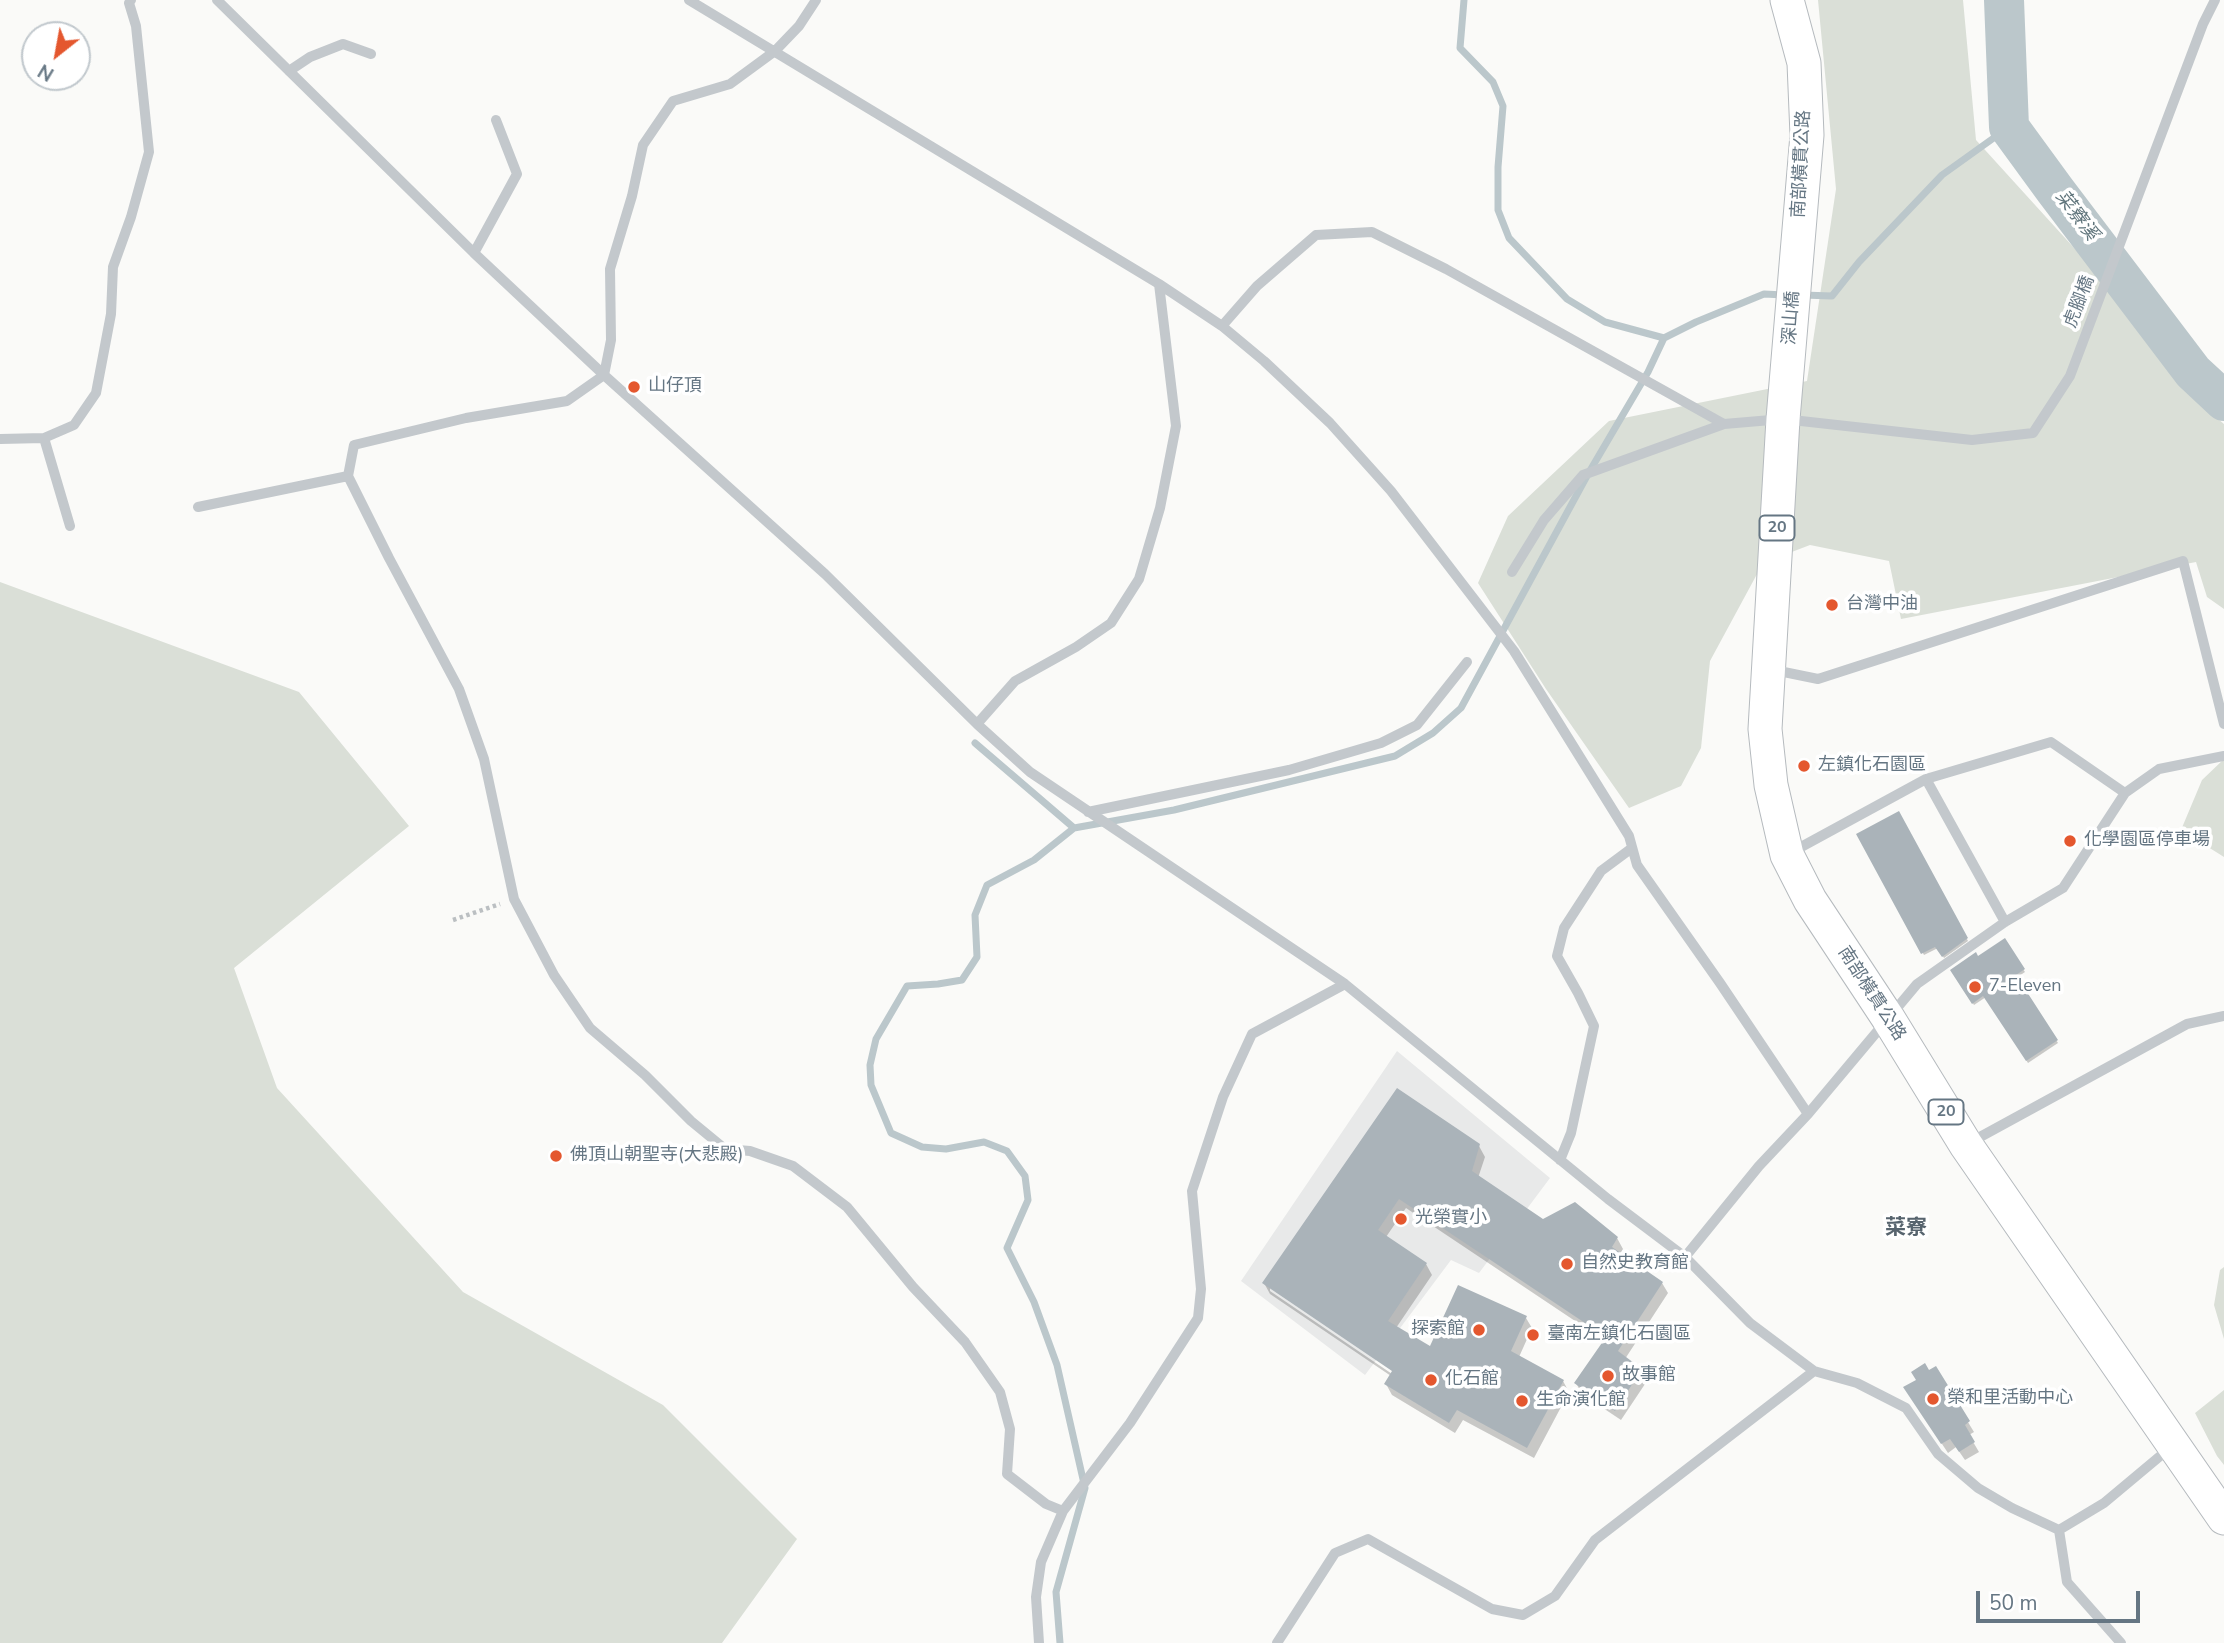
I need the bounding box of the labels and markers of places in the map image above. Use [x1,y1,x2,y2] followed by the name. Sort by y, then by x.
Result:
[648,376,702,398] place label: 山仔頂
[626,379,642,395] marker: 山仔頂
[1846,594,1918,616] place label: 台灣中油
[1824,597,1840,613] marker: 台灣中油
[1818,755,1926,777] place label: 左鎮化石園區
[1796,758,1812,774] marker: 左鎮化石園區
[2084,830,2210,852] place label: 化學園區停車場
[2062,833,2078,849] marker: 化學園區停車場
[1989,976,2062,998] place label: 7-Eleven
[1967,979,1983,995] marker: 7-Eleven
[570,1145,743,1167] place label: 佛頂山朝聖寺(大悲殿)
[548,1148,564,1164] marker: 佛頂山朝聖寺(大悲殿)
[1415,1208,1487,1230] place label: 光榮實小
[1393,1211,1409,1227] marker: 光榮實小
[1581,1253,1689,1275] place label: 自然史教育館
[1559,1256,1575,1272] marker: 自然史教育館
[1411,1319,1465,1341] place label: 探索館
[1471,1322,1487,1338] marker: 探索館
[1547,1324,1691,1346] place label: 臺南左鎮化石園區
[1525,1327,1541,1343] marker: 臺南左鎮化石園區
[1622,1365,1676,1387] place label: 故事館
[1600,1368,1616,1384] marker: 故事館
[1445,1369,1499,1391] place label: 化石館
[1423,1372,1439,1388] marker: 化石館
[1947,1388,2073,1410] place label: 榮和里活動中心
[1536,1390,1626,1412] place label: 生命演化館
[1925,1391,1941,1407] marker: 榮和里活動中心
[1514,1393,1530,1409] marker: 生命演化館

